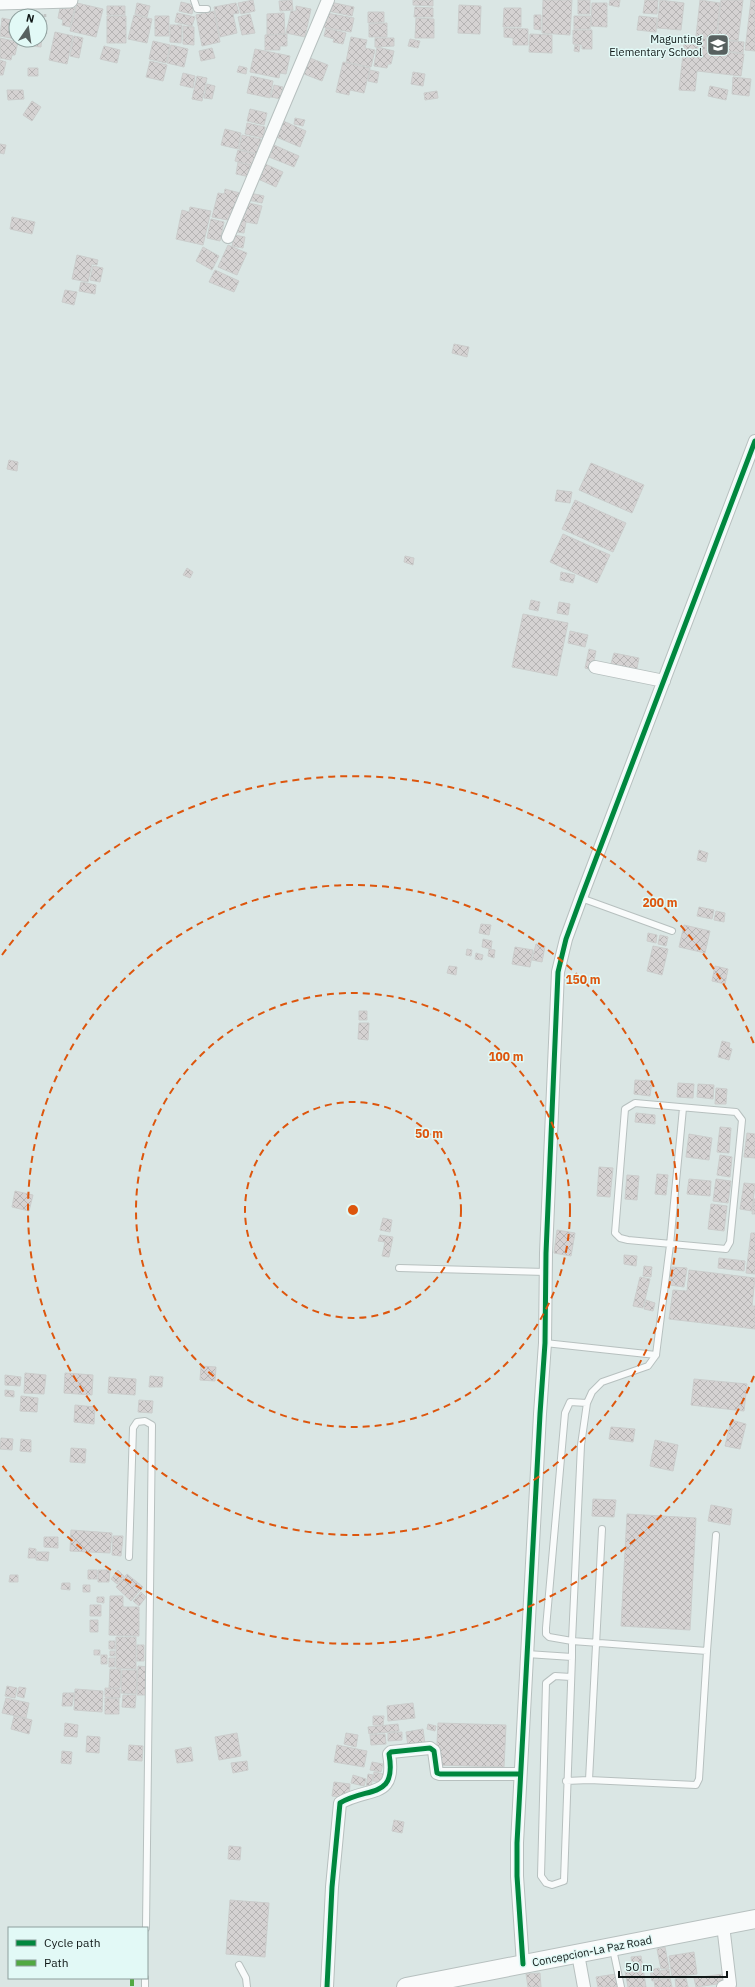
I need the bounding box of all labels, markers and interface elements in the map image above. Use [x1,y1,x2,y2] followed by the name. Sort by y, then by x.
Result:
[8,8,48,48] north arrow
[25,11,36,26] text: N
[609,32,702,59] place label: Magunting Elementary School
[705,32,731,58] school or university icon: Magunting Elementary School
[642,895,678,910] text: 200 m
[565,972,601,987] text: 150 m
[488,1049,524,1064] text: 100 m
[415,1126,443,1141] text: 50 m
[346,1203,360,1217] centre of rings
[8,1927,148,1979] legend
[531,1933,653,1969] street label: Concepcion-La Paz Road
[44,1935,101,1950] text: Cycle path
[619,1953,727,1979] scale bar
[44,1955,69,1970] text: Path
[625,1959,653,1974] text: 50 m

